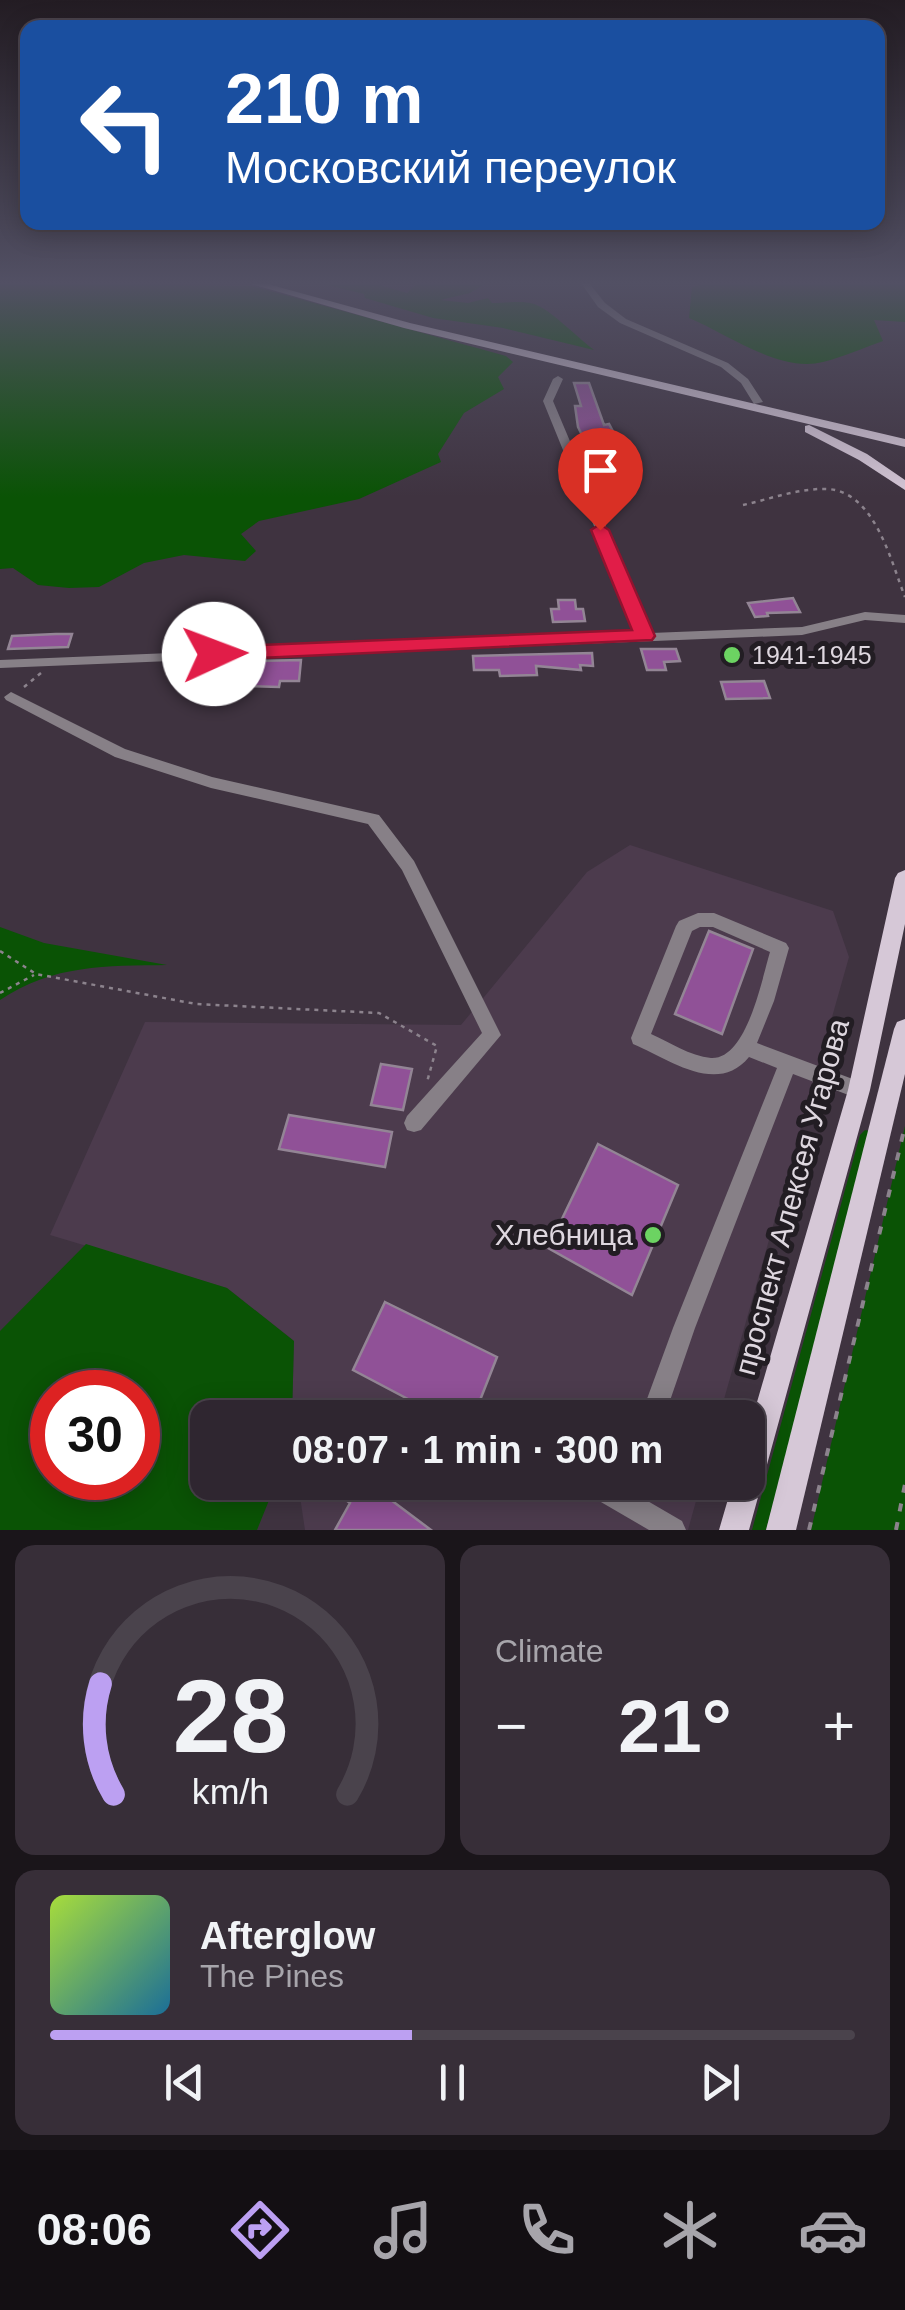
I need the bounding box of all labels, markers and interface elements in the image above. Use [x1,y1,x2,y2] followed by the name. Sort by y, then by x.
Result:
[60,60,190,190] icon: left
[225,60,423,138] text: 210 m
[225,142,676,193] text: Московский переулок
[558,428,643,531] pin
[573,443,628,498] icon: arrive
[162,602,266,706] position arrow
[752,641,872,669] place label: 1941-1945
[721,644,743,666] marker: 1941-1945
[728,1015,855,1379] street label: проспект Алексея Угарова
[495,1218,633,1251] place label: Хлебница
[642,1224,664,1246] marker: Хлебница
[30,1370,160,1500] speed limit sign: 30
[292,1429,663,1471] text: 08:07 · 1 min · 300 m
[495,1633,603,1669] text: Climate
[172,1658,288,1774] text: 28
[618,1684,732,1768] text: 21°
[495,1695,527,1757] text: −
[823,1695,855,1757] text: +
[191,1772,269,1812] text: km/h
[200,1915,375,1957] text: Afterglow
[200,1958,344,1994] text: The Pines
[157,2055,212,2110] icon: previous
[425,2055,480,2110] icon: pause
[693,2055,748,2110] icon: next
[225,2195,295,2265] icon: directions
[368,2195,438,2265] icon: music
[512,2195,582,2265] icon: phone
[655,2195,725,2265] icon: climate
[798,2195,868,2265] icon: car
[37,2204,152,2255] text: 08:06

